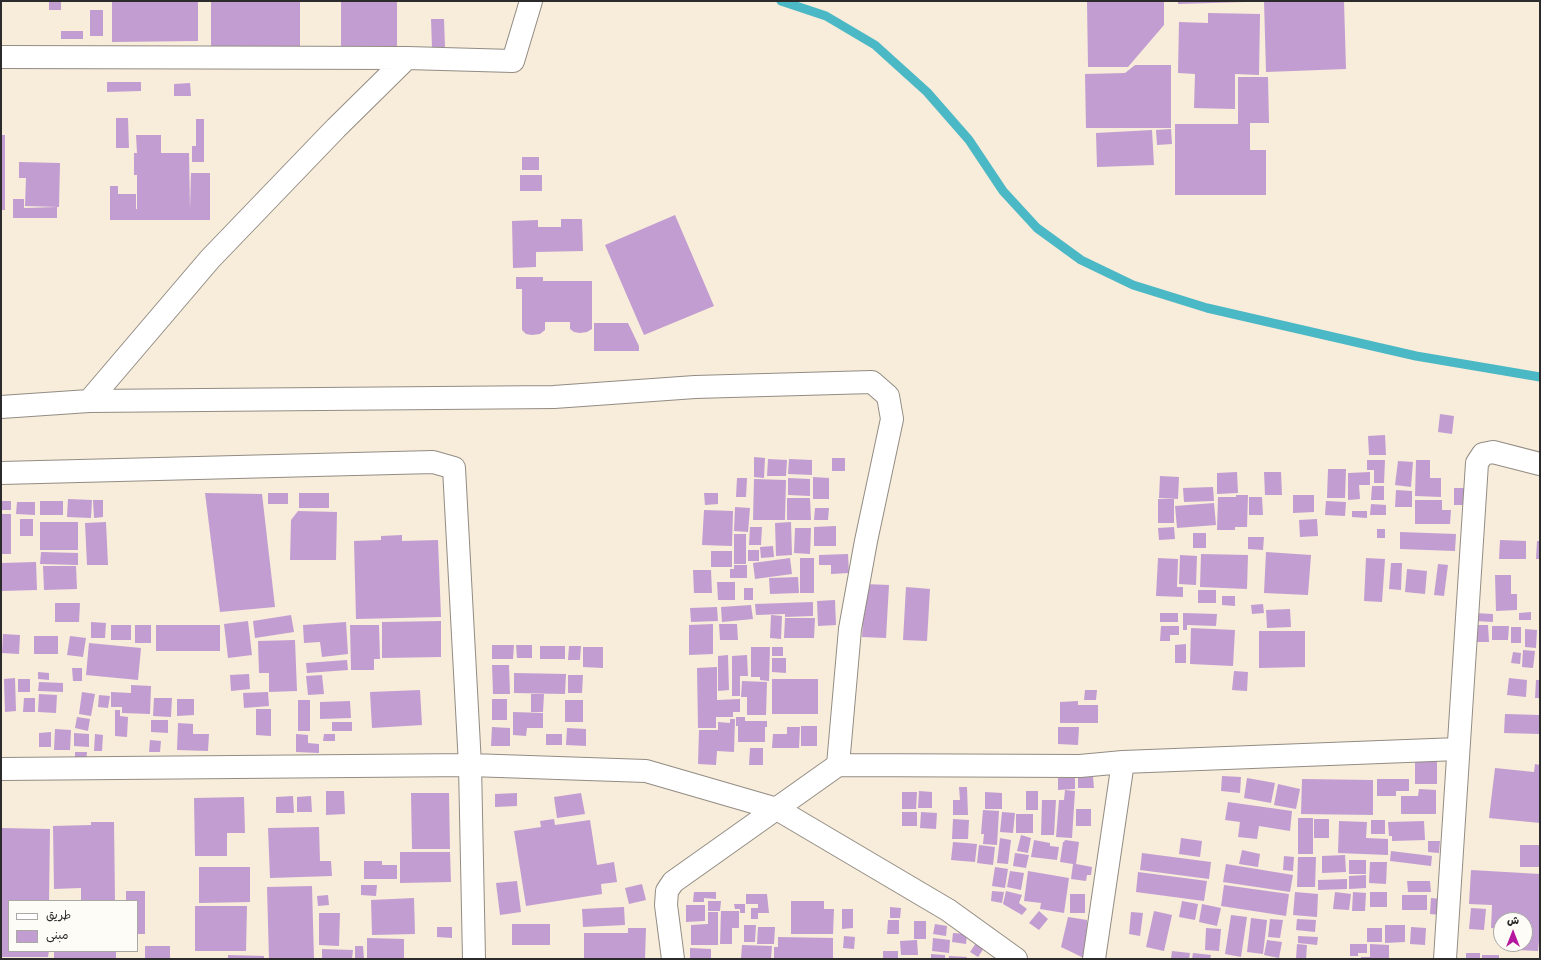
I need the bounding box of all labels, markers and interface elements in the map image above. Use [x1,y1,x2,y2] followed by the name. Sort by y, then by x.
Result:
[8,900,138,952] legend
[46,907,71,923] text: طريق
[1493,912,1533,952] north arrow
[1507,913,1519,928] text: ش
[46,927,69,943] text: مبنى

